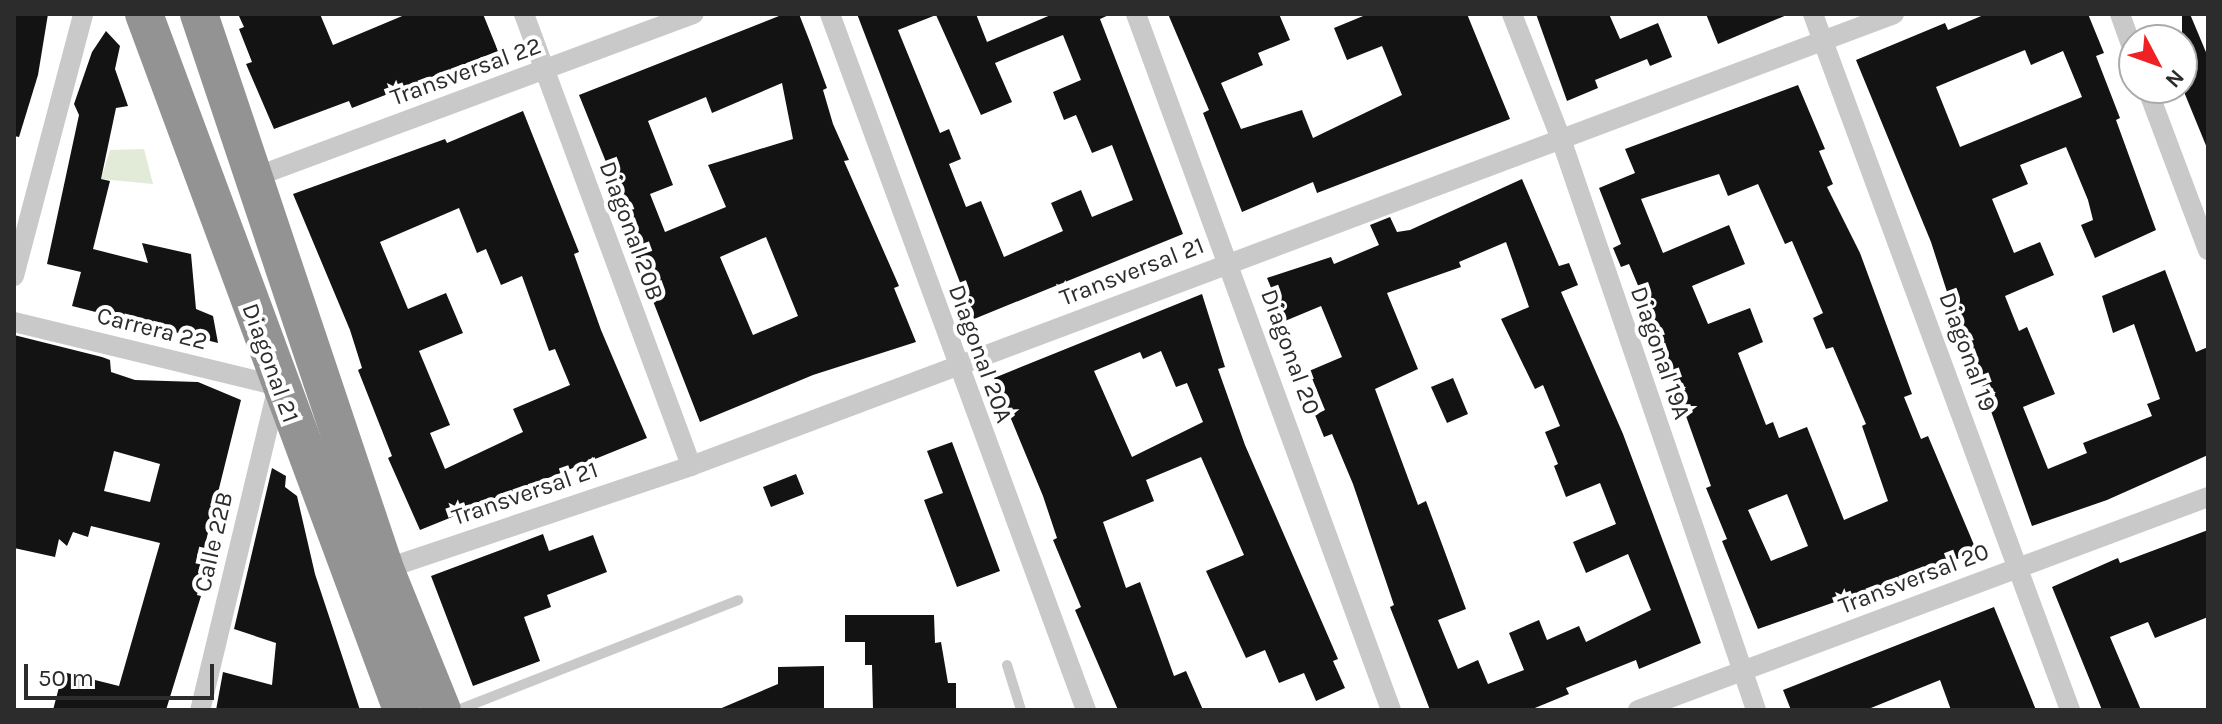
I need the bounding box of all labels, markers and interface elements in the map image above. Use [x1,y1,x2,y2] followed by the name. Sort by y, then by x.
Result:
[2118,24,2198,104] north arrow
[387,31,545,113] street label: Transversal 22
[2160,64,2190,93] text: N
[592,157,670,305] street label: Diagonal 20B
[1056,231,1208,313] street label: Transversal 21
[942,281,1018,427] street label: Diagonal 20A
[1624,283,1696,423] street label: Diagonal 19A
[1254,285,1326,419] street label: Diagonal 20
[1932,288,2002,416] street label: Diagonal 19
[235,299,305,427] street label: Diagonal 21
[94,301,210,357] street label: Carrera 22
[448,456,602,532] street label: Transversal 21
[188,489,240,595] street label: Calle 22B
[1835,537,1993,621] street label: Transversal 20
[28,648,218,698] scale bar
[38,664,94,692] text: 50 m

